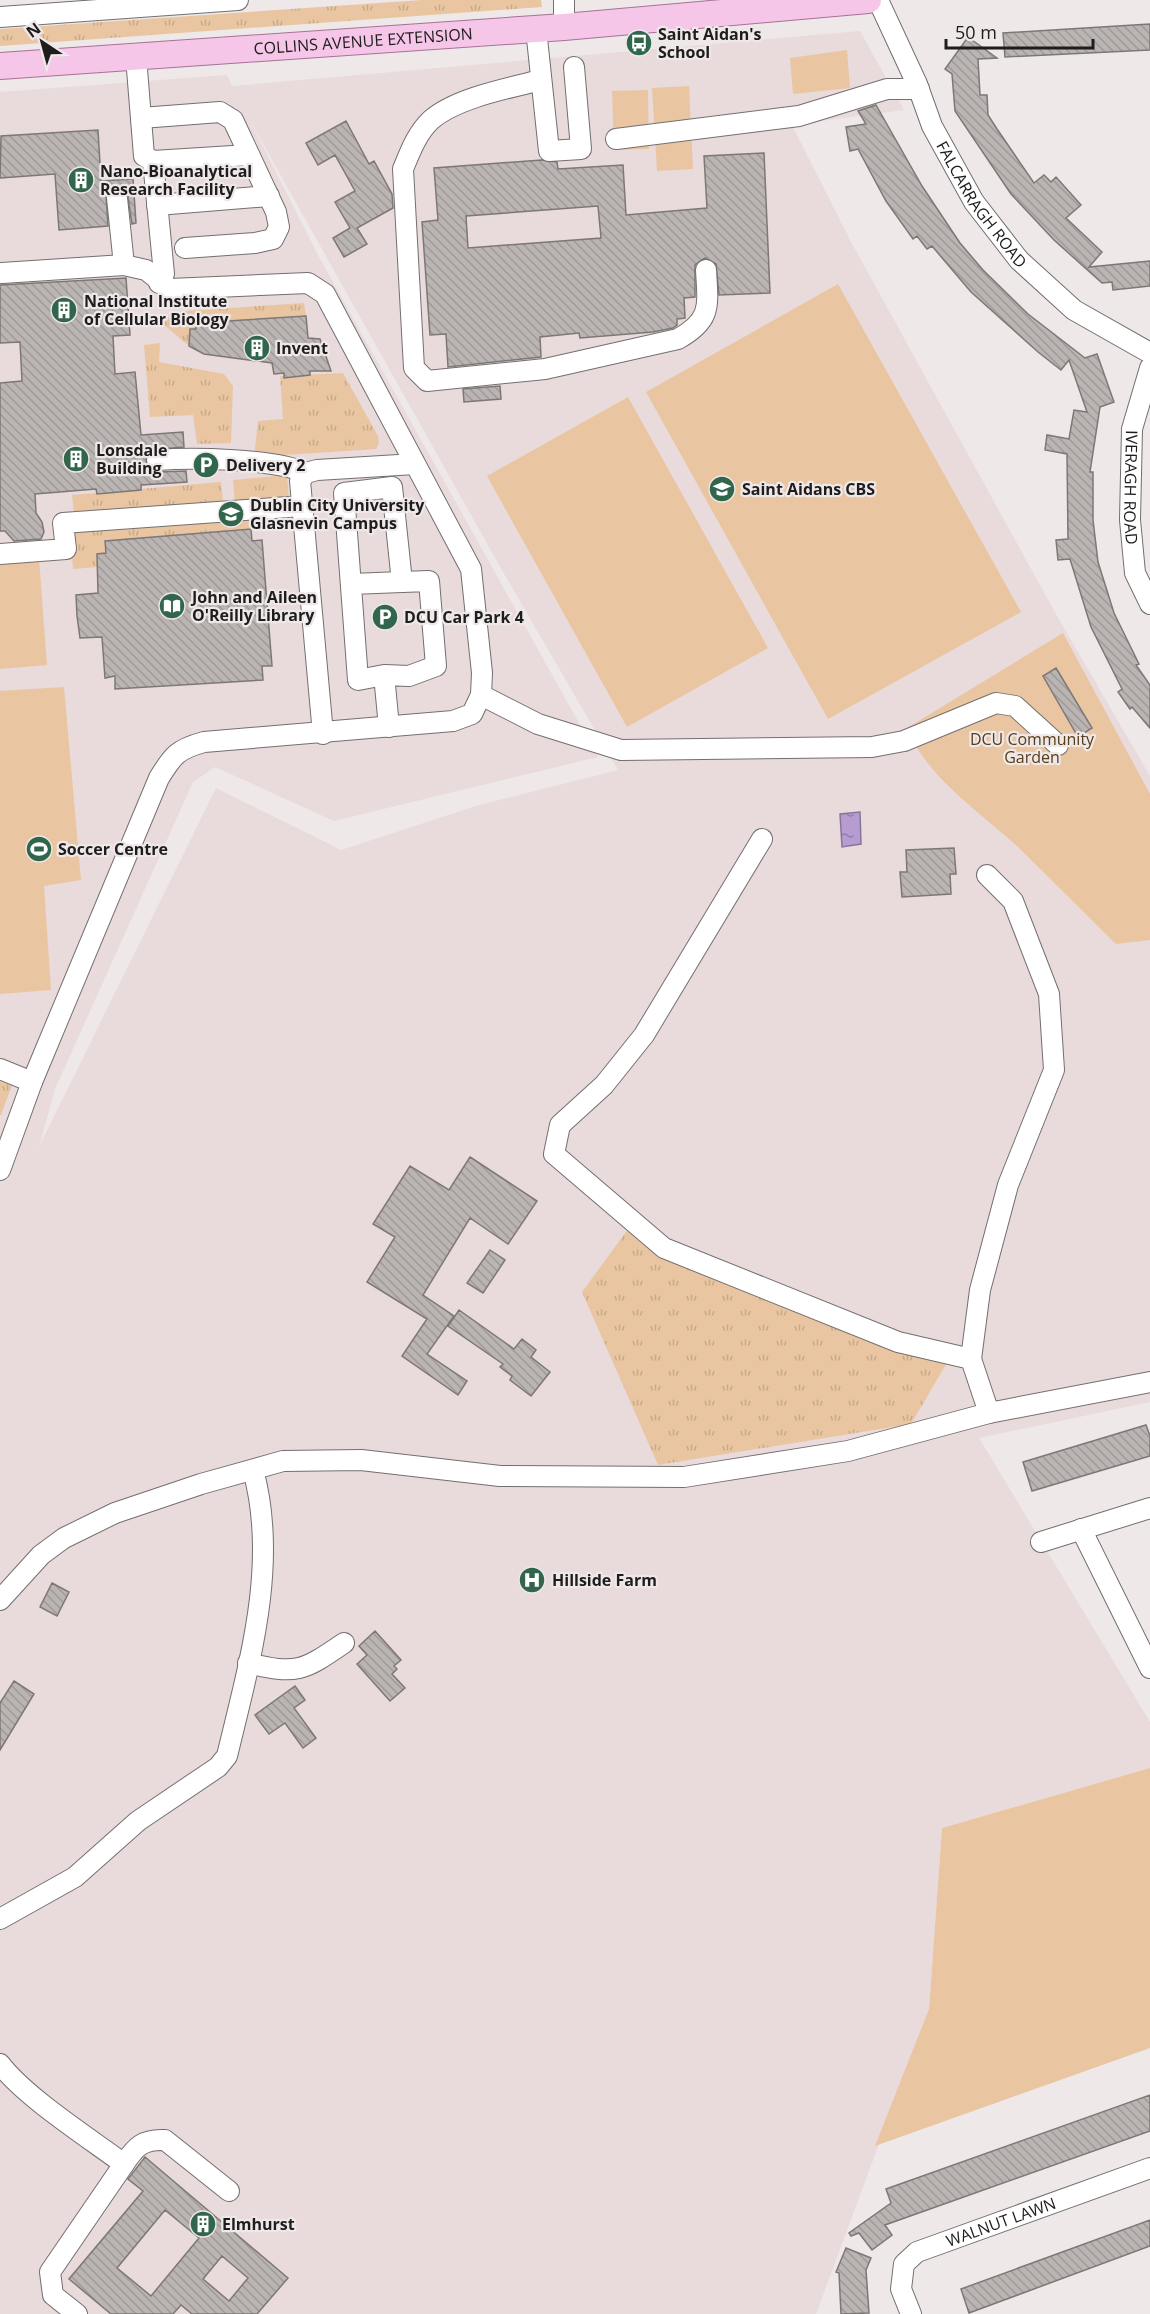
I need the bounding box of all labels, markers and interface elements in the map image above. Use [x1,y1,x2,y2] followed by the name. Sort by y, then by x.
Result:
[12,12,72,72] north arrow
[946,12,1093,50] scale bar
[21,17,45,43] text: N
[955,20,997,44] text: 50 m
[253,22,473,59] street label: COLLINS AVENUE EXTENSION
[658,23,761,63] place label: Saint Aidan's School
[624,28,654,58] bus stop icon: Saint Aidan's School
[931,137,1031,273] street label: FALCARRAGH ROAD
[100,160,252,200] place label: Nano-Bioanalytical Research Facility
[66,165,96,195] building icon: Nano-Bioanalytical Research Facility
[84,290,230,330] place label: National Institute of Cellular Biology
[49,295,79,325] building icon: National Institute of Cellular Biology
[242,333,272,363] building icon: Invent
[276,337,328,359] place label: Invent
[1119,430,1143,546] street label: IVERAGH ROAD
[96,439,168,479] place label: Lonsdale Building
[61,444,91,474] building icon: Lonsdale Building
[191,450,221,480] parking icon: Delivery 2
[226,454,305,476] place label: Delivery 2
[707,474,737,504] school or university icon: Saint Aidans CBS
[742,478,875,500] place label: Saint Aidans CBS
[250,494,425,534] place label: Dublin City University Glasnevin Campus
[216,499,246,529] school or university icon: Dublin City University Glasnevin Campus
[190,586,317,626] place label: John and Aileen O'Reilly Library
[157,591,187,621] library icon: John and Aileen O'Reilly Library
[370,602,400,632] parking icon: DCU Car Park 4
[404,606,524,628] place label: DCU Car Park 4
[970,728,1095,768] park label: DCU Community Garden
[24,834,54,864] sports icon: Soccer Centre
[58,838,168,860] place label: Soccer Centre
[517,1565,547,1595] hospital icon: Hillside Farm
[552,1569,657,1591] place label: Hillside Farm
[943,2192,1059,2252] street label: WALNUT LAWN
[188,2209,218,2239] building icon: Elmhurst
[222,2213,295,2235] place label: Elmhurst

